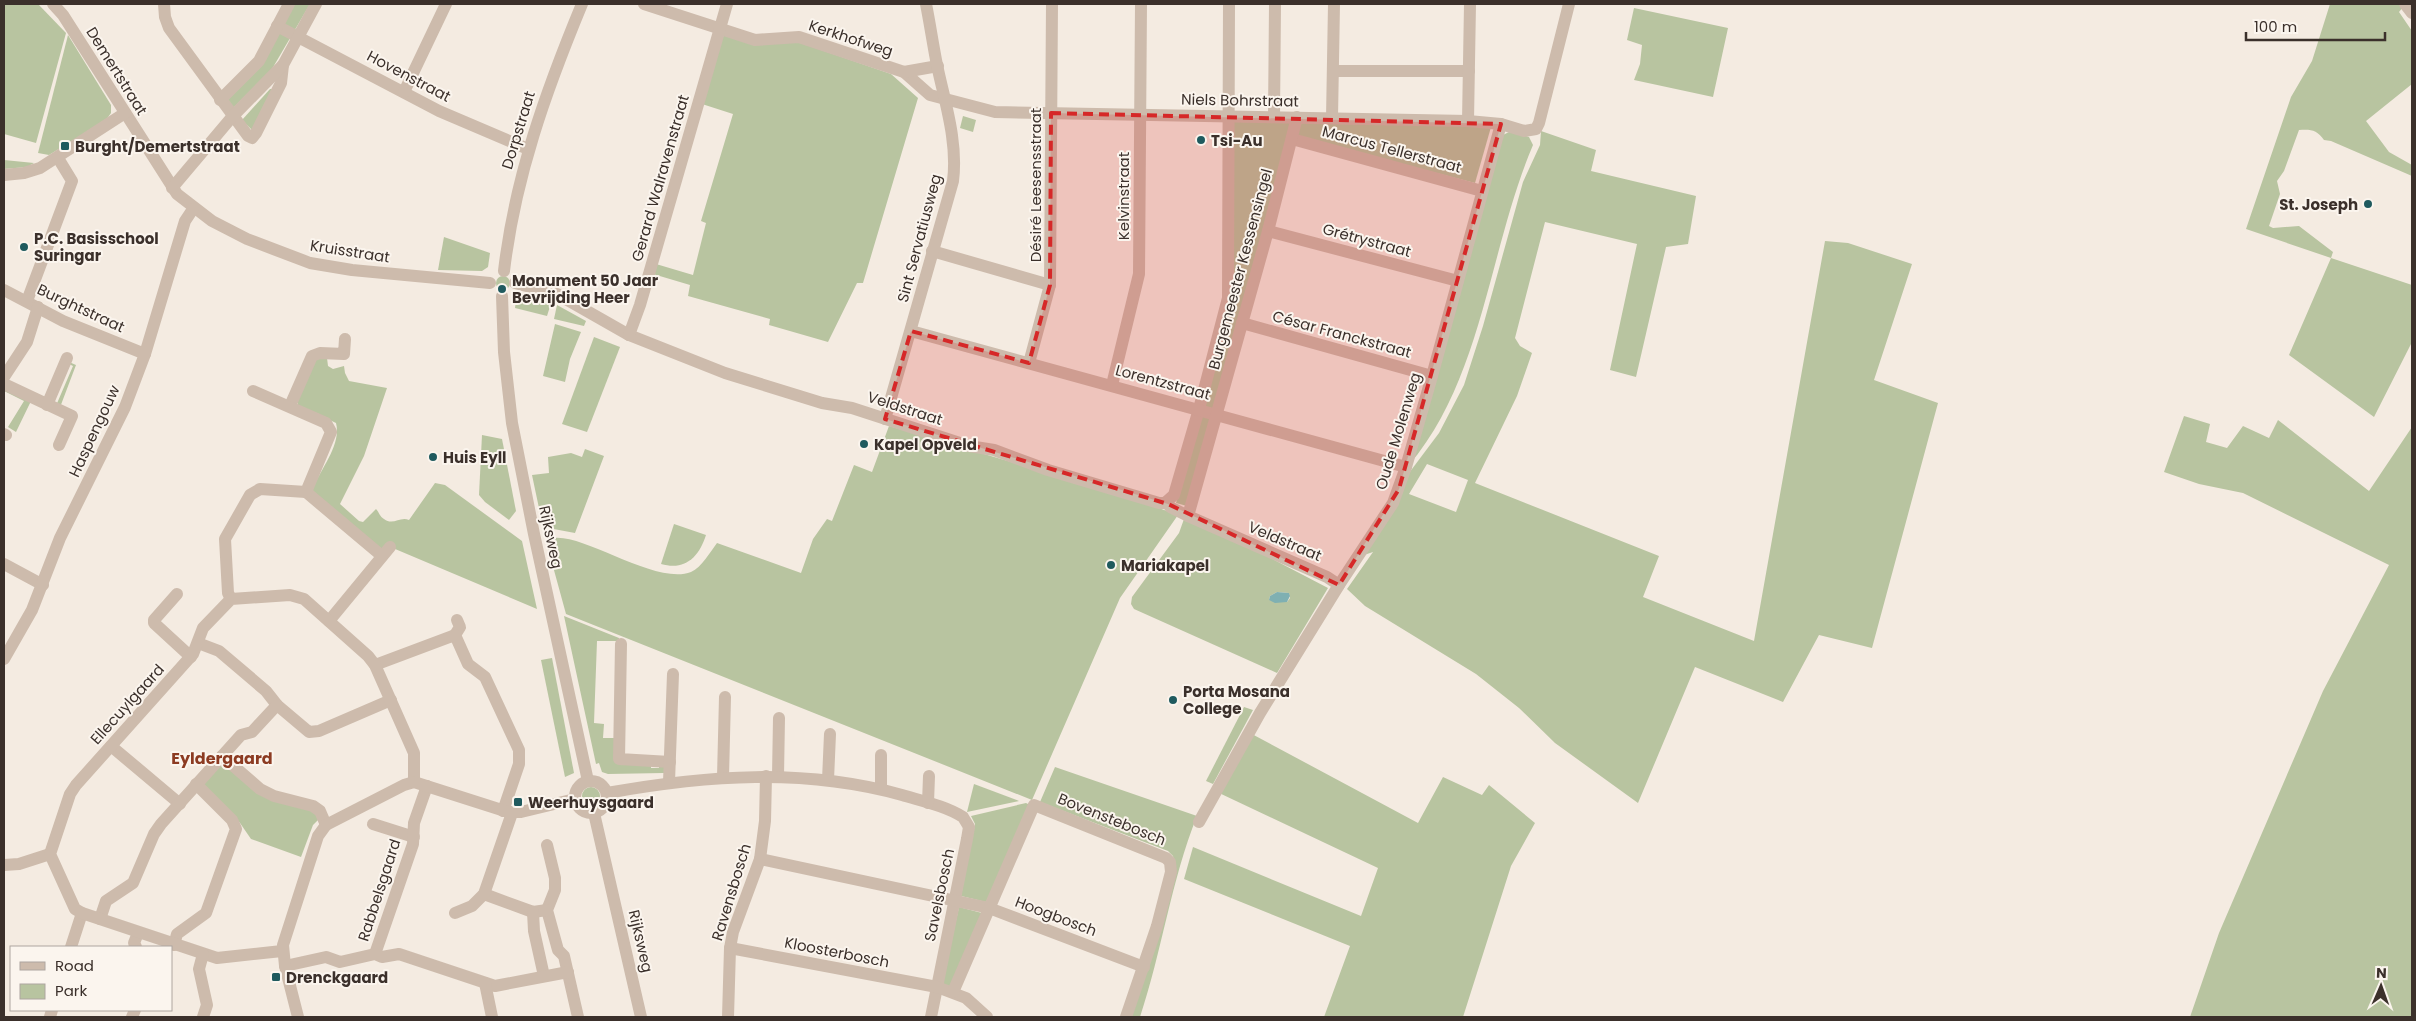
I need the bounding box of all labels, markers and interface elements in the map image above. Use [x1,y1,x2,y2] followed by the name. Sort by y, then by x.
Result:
[2246,10,2385,42] scale bar
[806,14,896,62] street label: Kerkhofweg
[2254,16,2297,37] text: 100 m
[82,23,152,119] street label: Demertstraat
[363,45,455,107] street label: Hovenstraat
[496,88,540,172] street label: Dorpstraat
[1181,88,1299,112] street label: Niels Bohrstraat
[626,92,694,264] street label: Gerard Walravenstraat
[1025,108,1046,262] street label: Désiré Leesensstraat
[1320,120,1464,178] street label: Marcus Tellerstraat
[1211,130,1263,151] place label: Tsi-Au
[1195,134,1207,146] marker: Tsi-Au
[75,136,240,157] place label: Burght/Demertstraat
[59,140,71,152] marker: Burght/Demertstraat
[1113,152,1134,240] street label: Kelvinstraat
[1203,166,1277,372] street label: Burgemeester Kessensingel
[892,171,946,305] street label: Sint Servatiusweg
[2279,194,2358,215] place label: St. Joseph
[2362,198,2374,210] marker: St. Joseph
[1320,218,1414,262] street label: Grétrystraat
[34,228,159,266] place label: P.C. Basisschool Suringar
[309,234,391,268] street label: Kruisstraat
[18,241,30,253] marker: P.C. Basisschool Suringar
[512,270,659,308] place label: Monument 50 Jaar Bevrijding Heer
[34,279,128,337] street label: Burghtstraat
[496,283,508,295] marker: Monument 50 Jaar Bevrijding Heer
[1270,305,1414,363] street label: César Franckstraat
[1113,359,1213,405] street label: Lorentzstraat
[1370,370,1426,492] street label: Oude Molenweg
[64,381,125,480] street label: Haspengouw
[865,386,945,430] street label: Veldstraat
[874,434,977,455] place label: Kapel Opveld
[858,438,870,450] marker: Kapel Opveld
[443,447,507,468] place label: Huis Eyll
[427,451,439,463] marker: Huis Eyll
[534,504,568,570] street label: Rijksweg
[1245,516,1325,566] street label: Veldstraat
[1121,555,1209,576] place label: Mariakapel
[1105,559,1117,571] marker: Mariakapel
[85,659,169,749] street label: Ellecuylgaard
[1183,681,1290,719] place label: Porta Mosana College
[1167,694,1179,706] marker: Porta Mosana College
[171,747,273,770] district label: Eyldergaard
[1055,788,1169,850] street label: Bovenstebosch
[528,792,654,813] place label: Weerhuysgaard
[512,796,524,808] marker: Weerhuysgaard
[353,836,405,944] street label: Rabbelsgaard
[706,841,756,943] street label: Ravensbosch
[919,847,959,943] street label: Savelsbosch
[1012,891,1100,941] street label: Hoogbosch
[624,908,658,974] street label: Rijksweg
[783,932,891,972] street label: Kloosterbosch
[10,946,172,1011] legend
[55,955,94,976] text: Road
[2356,961,2406,1011] north arrow
[2376,963,2387,983] text: N
[286,967,388,988] place label: Drenckgaard
[270,971,282,983] marker: Drenckgaard
[55,980,87,1001] text: Park

